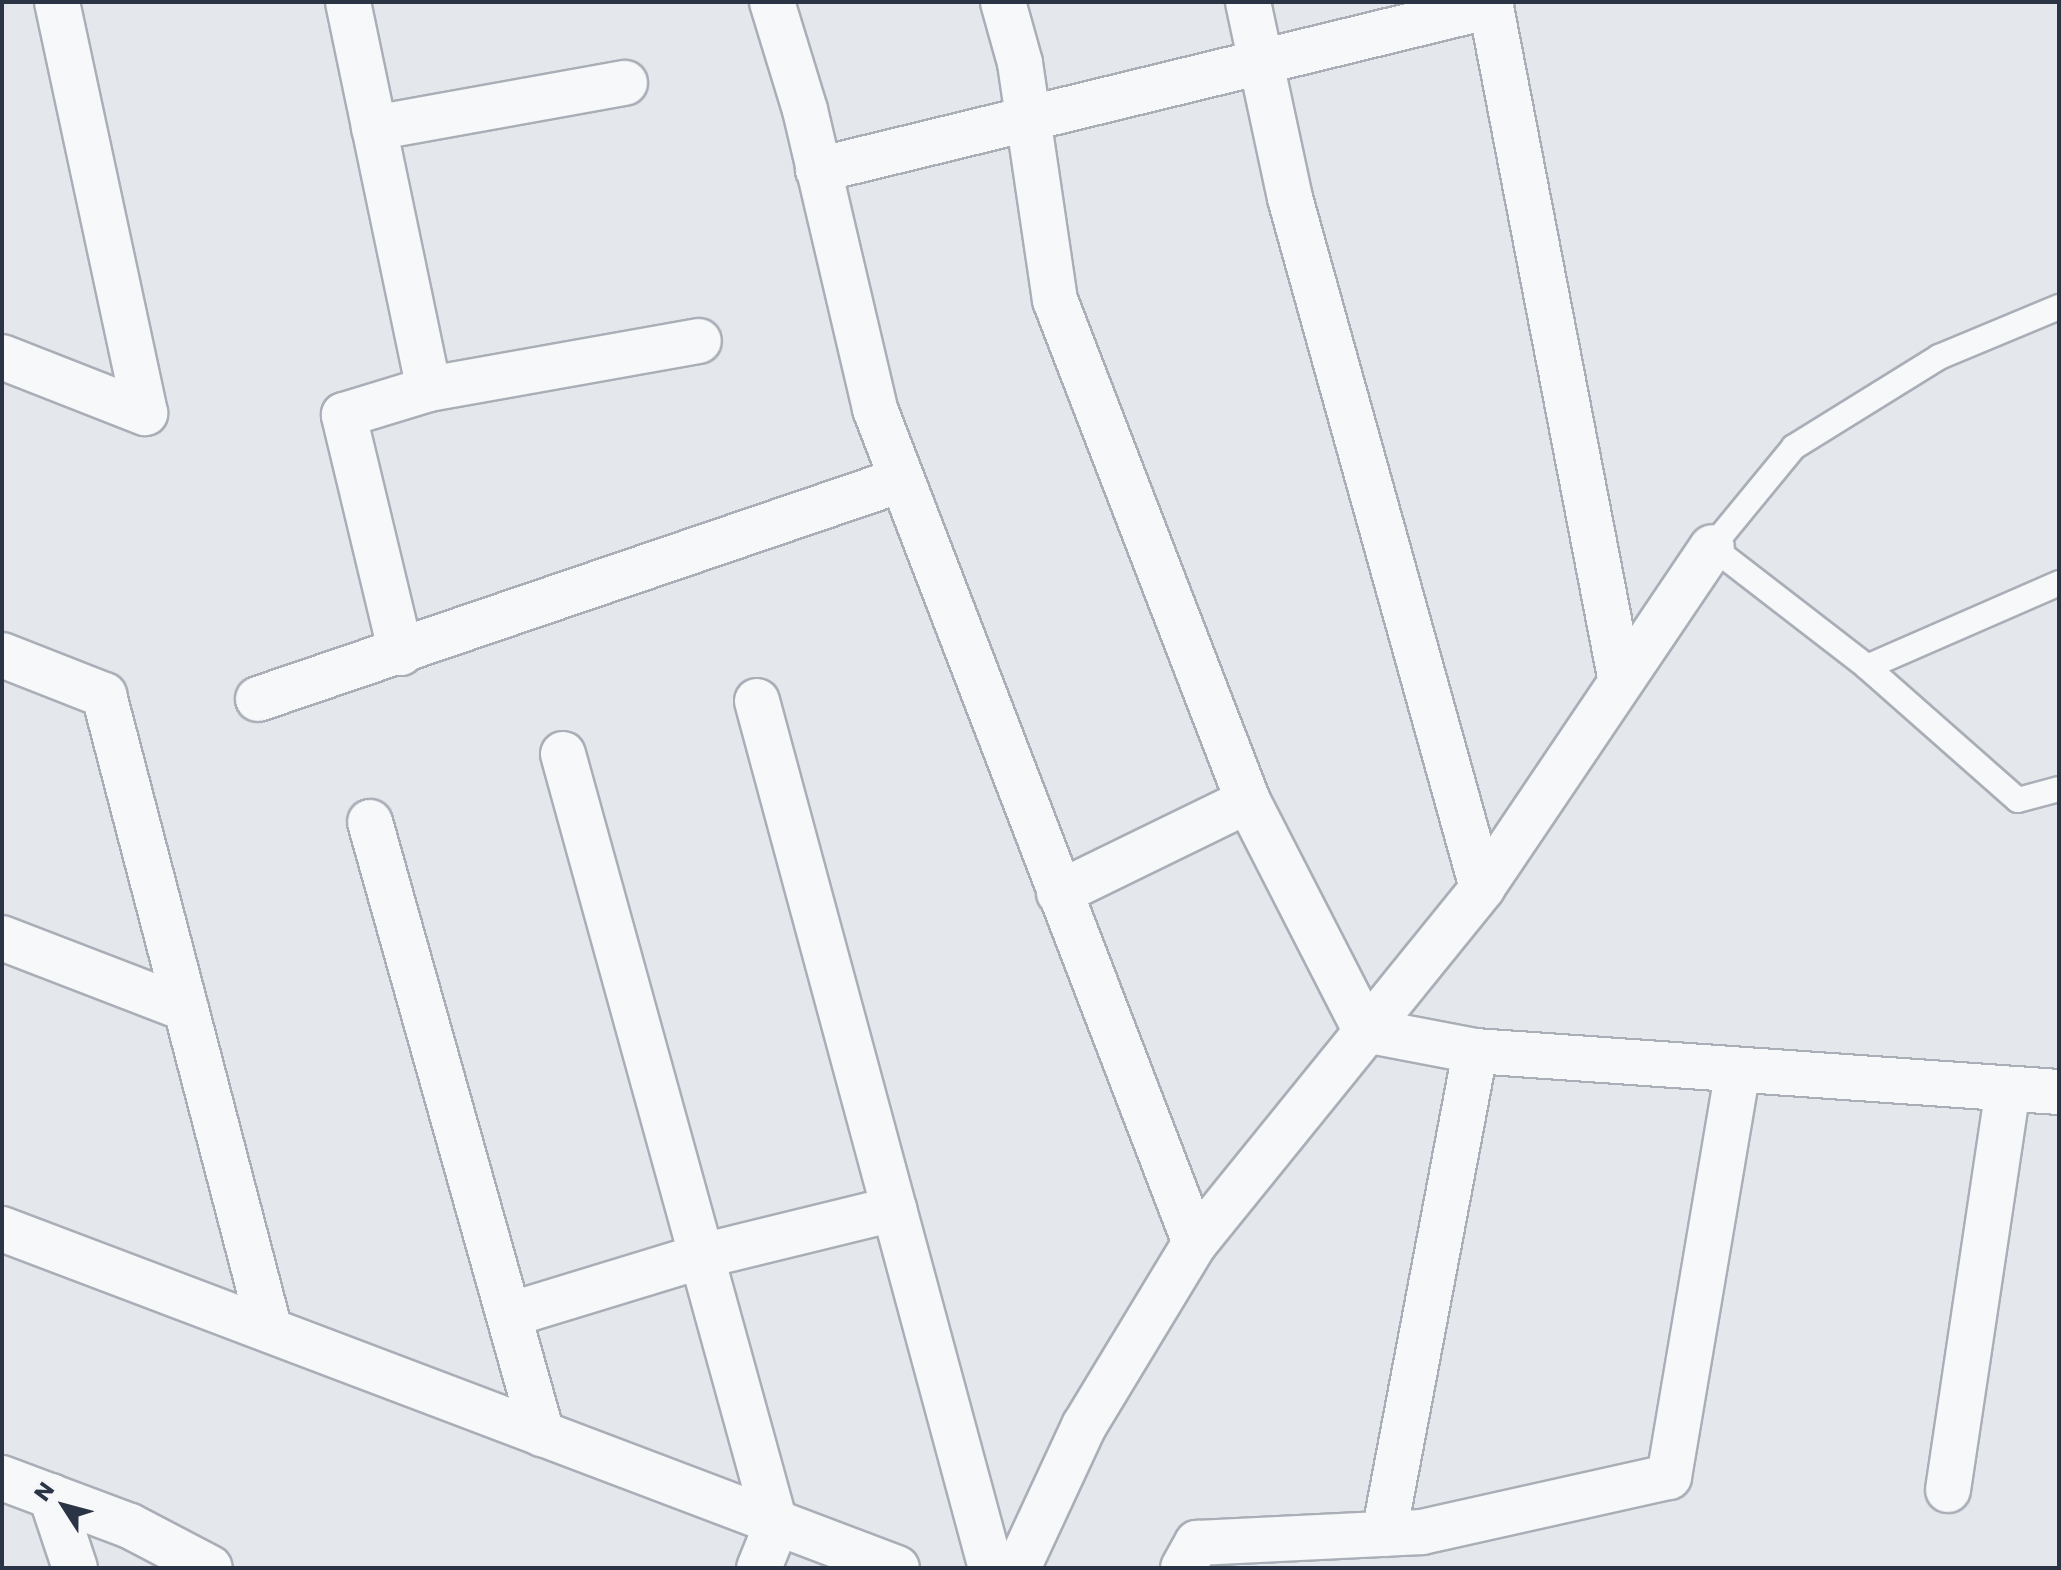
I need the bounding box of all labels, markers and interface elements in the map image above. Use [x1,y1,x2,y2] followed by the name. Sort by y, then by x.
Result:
[24,1466,104,1546] north arrow
[27,1476,62,1507] text: N

